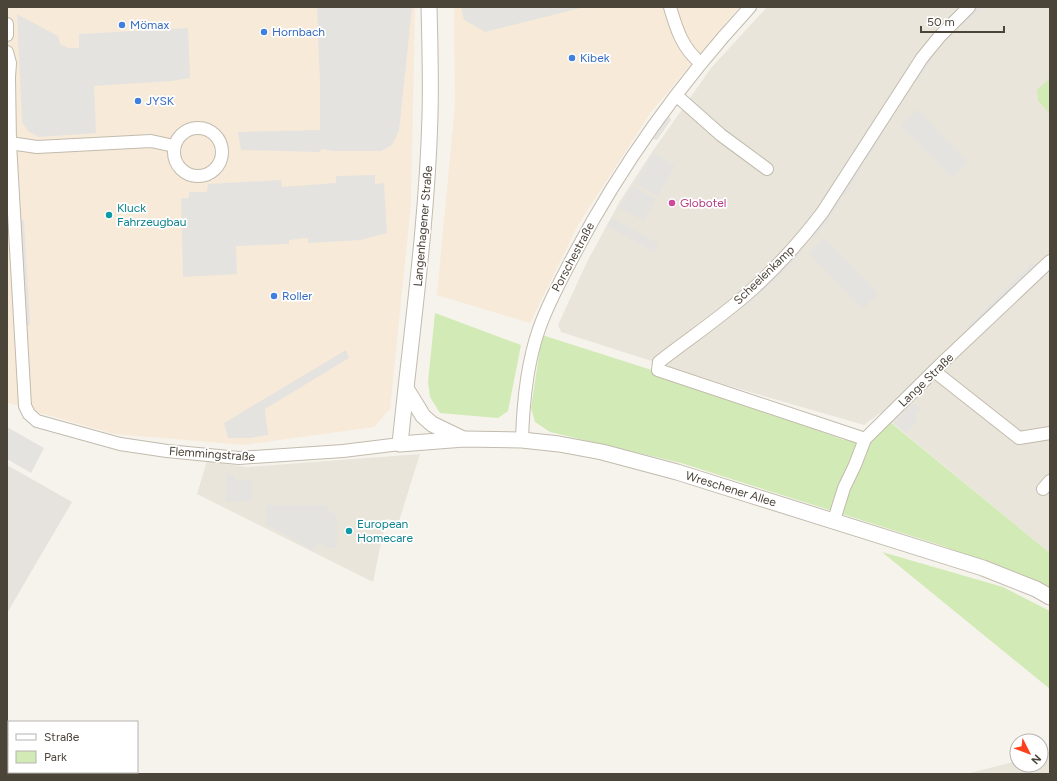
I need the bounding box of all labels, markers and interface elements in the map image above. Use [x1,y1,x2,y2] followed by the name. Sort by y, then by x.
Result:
[921,8,1004,34] scale bar
[927,15,955,29] text: 50 m
[130,18,169,32] place label: Mömax
[117,20,127,30] marker: Mömax
[272,25,325,39] place label: Hornbach
[259,27,269,37] marker: Hornbach
[580,51,610,65] place label: Kibek
[567,53,577,63] marker: Kibek
[146,94,175,108] place label: JYSK
[133,96,143,106] marker: JYSK
[411,164,435,287] street label: Langenhagener Straße
[680,196,726,210] place label: Globotel
[667,198,677,208] marker: Globotel
[117,201,186,229] place label: Kluck Fahrzeugbau
[104,210,114,220] marker: Kluck Fahrzeugbau
[549,219,597,294] street label: Porschestraße
[731,243,797,307] street label: Scheelenkamp
[282,289,312,303] place label: Roller
[269,291,279,301] marker: Roller
[896,350,957,410] street label: Lange Straße
[168,444,256,464] street label: Flemmingstraße
[684,469,779,510] street label: Wreschener Allee
[357,517,413,545] place label: European Homecare
[344,526,354,536] marker: European Homecare
[8,721,138,773] legend
[44,730,80,744] text: Straße
[1009,733,1049,773] north arrow
[44,750,67,764] text: Park
[1028,752,1044,767] text: N

